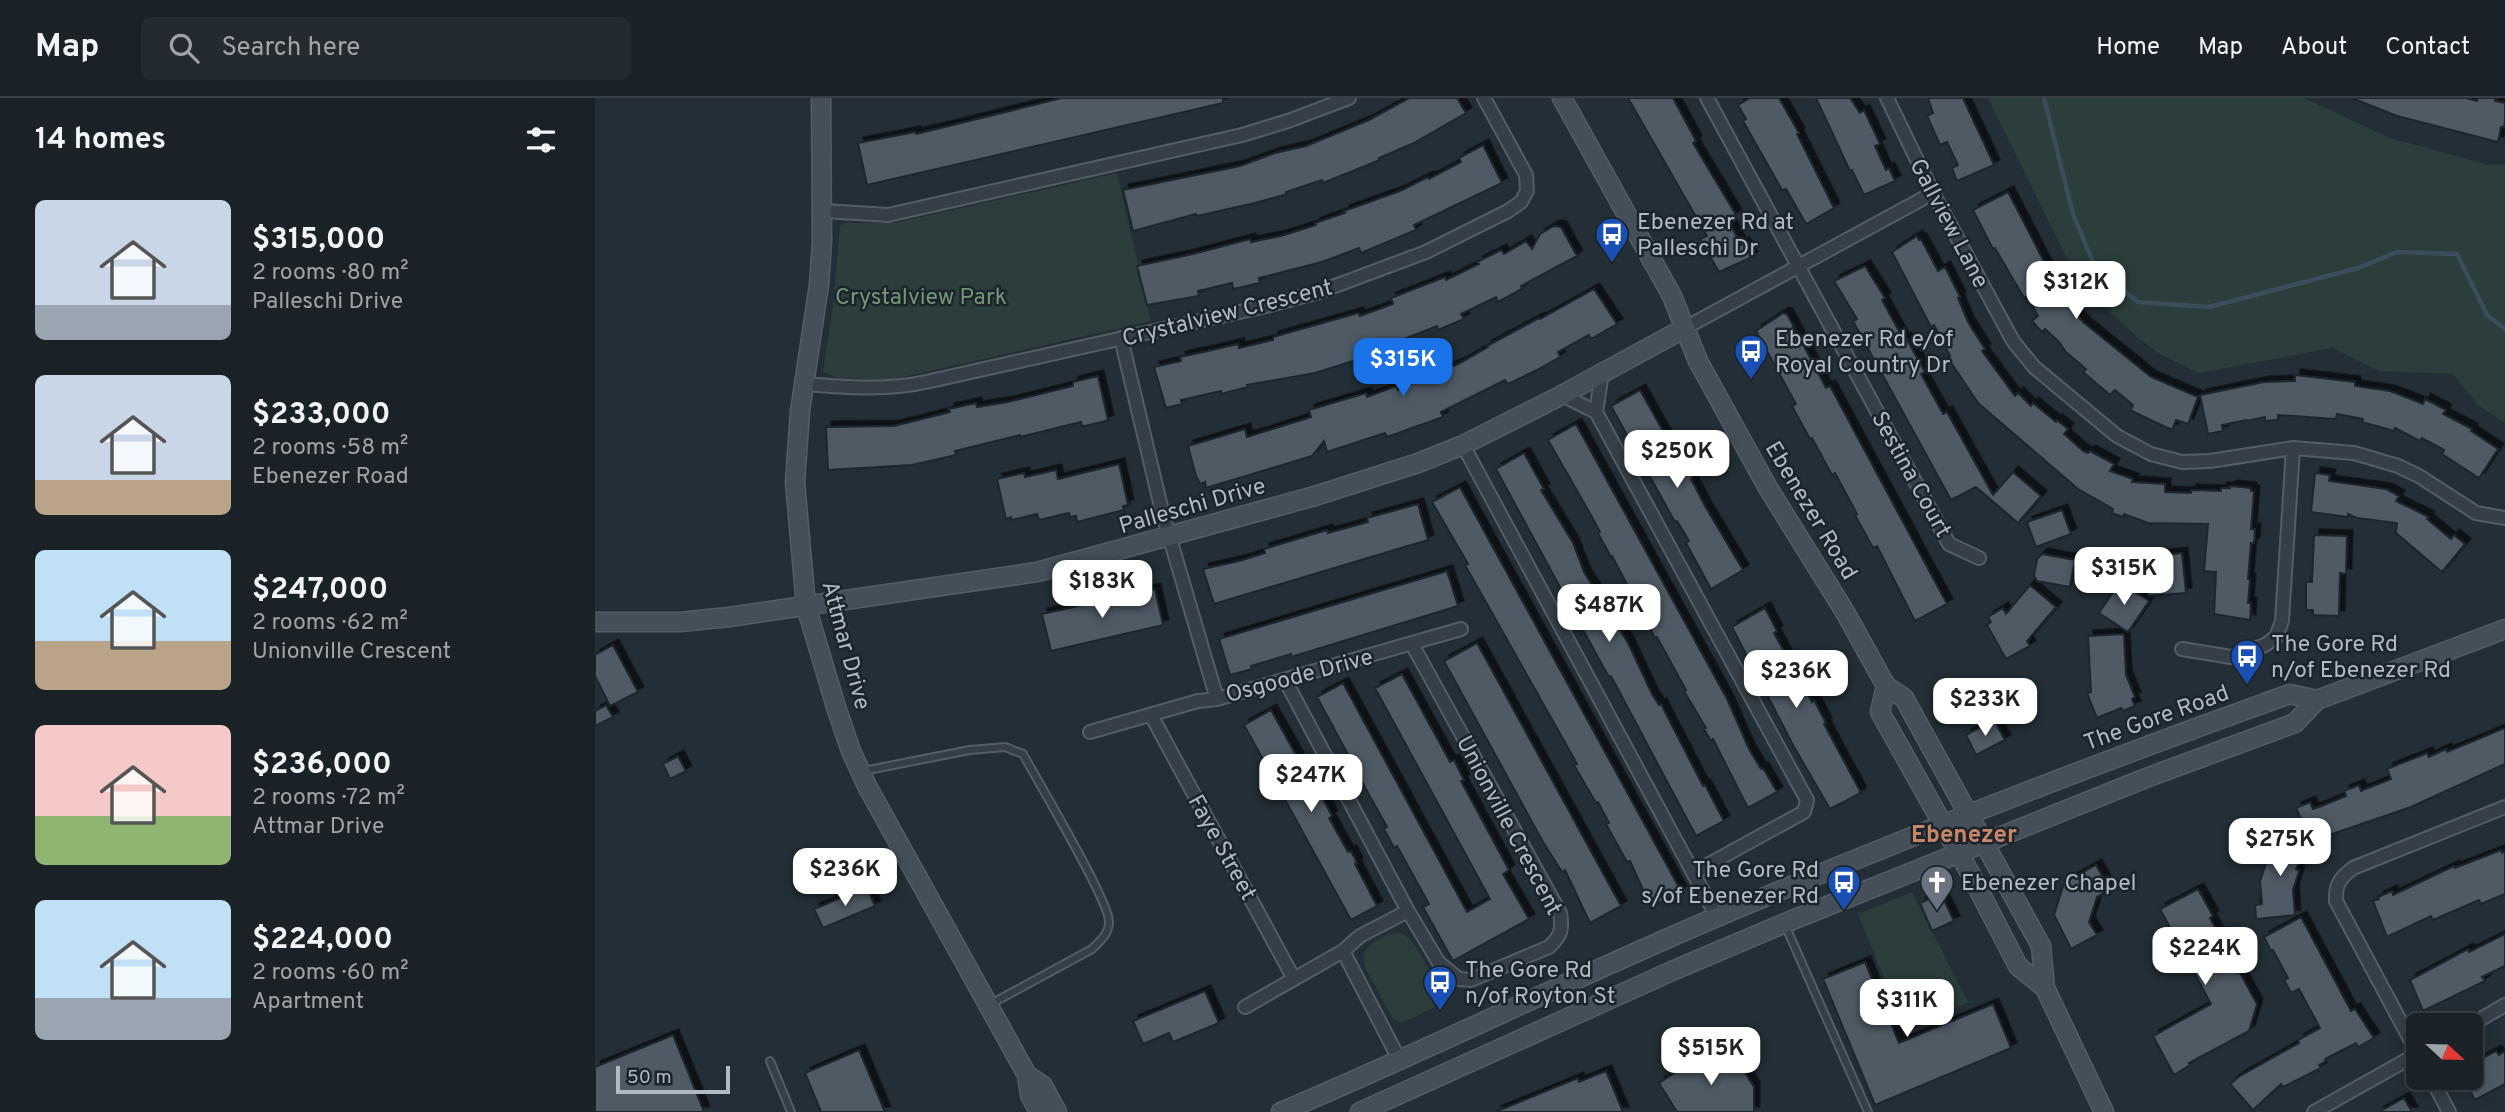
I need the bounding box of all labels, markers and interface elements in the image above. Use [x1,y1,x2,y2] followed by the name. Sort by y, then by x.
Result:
[141,17,631,80] search box
[35,27,99,69] text: Map
[165,29,203,67] icon: search
[221,32,360,65] text: Search here
[2096,33,2160,63] text: Home
[2198,33,2243,63] text: Map
[2281,33,2347,63] text: About
[2385,33,2470,63] text: Contact
[522,121,560,159] icon: filters
[35,122,166,159] text: 14 homes
[1902,154,1994,294] street label: Gallview Lane
[1637,209,1794,264] place label: Ebenezer Rd at Palleschi Dr
[1593,215,1631,264] bus stop icon: Ebenezer Rd at Palleschi Dr
[252,222,385,259] text: $315,000
[91,228,175,312] icon: home
[252,259,409,288] text: 2 rooms · 80 m²
[2027,262,2125,321] pin: $312K
[2042,269,2110,298] text: $312K
[1119,274,1336,355] street label: Crystalview Crescent
[835,284,1007,313] park label: Crystalview Park
[252,288,403,317] text: Palleschi Drive
[1775,326,1953,381] place label: Ebenezer Rd e/of Royal Country Dr
[1732,332,1770,381] bus stop icon: Ebenezer Rd e/of Royal Country Dr
[1354,338,1452,398] pin: $315K
[1369,346,1437,375] text: $315K
[252,397,391,434] text: $233,000
[91,403,175,487] icon: home
[1863,407,1956,543] street label: Sestina Court
[1628,430,1726,490] pin: $250K
[252,434,408,463] text: 2 rooms · 58 m²
[1757,437,1863,586] street label: Ebenezer Road
[1640,438,1714,467] text: $250K
[252,463,409,492] text: Ebenezer Road
[1116,473,1269,542] street label: Palleschi Drive
[2075,547,2173,607] pin: $315K
[2090,555,2158,584] text: $315K
[1053,560,1151,620] pin: $183K
[1068,568,1136,597] text: $183K
[252,572,388,609] text: $247,000
[91,578,175,662] icon: home
[813,578,876,713] street label: Attmar Drive
[1560,584,1658,644] pin: $487K
[1573,592,1645,621] text: $487K
[252,609,408,638] text: 2 rooms · 62 m²
[2271,631,2451,686] place label: The Gore Rd n/of Ebenezer Rd
[2228,637,2266,686] bus stop icon: The Gore Rd n/of Ebenezer Rd
[252,638,451,667] text: Unionville Crescent
[1223,644,1376,711] street label: Osgoode Drive
[1747,650,1845,710] pin: $236K
[1760,658,1832,687] text: $236K
[1936,678,2034,738] pin: $233K
[2080,680,2233,759] street label: The Gore Road
[1949,686,2021,715] text: $233K
[1448,731,1567,921] street label: Unionville Crescent
[252,747,392,784] text: $236,000
[91,753,175,837] icon: home
[1262,754,1360,814] pin: $247K
[1275,762,1347,791] text: $247K
[252,784,405,813] text: 2 rooms · 72 m²
[1180,790,1262,906] street label: Faye Street
[252,813,384,842] text: Attmar Drive
[2231,818,2329,878] pin: $275K
[1911,821,2017,851] district label: Ebenezer
[2245,826,2315,855] text: $275K
[796,848,894,908] pin: $236K
[809,856,881,885] text: $236K
[1641,857,1819,912] place label: The Gore Rd s/of Ebenezer Rd
[1825,863,1863,912] bus stop icon: The Gore Rd s/of Ebenezer Rd
[1918,863,1956,912] church icon: Ebenezer Chapel
[1961,870,2137,899] place label: Ebenezer Chapel
[252,922,393,959] text: $224,000
[91,928,175,1012] icon: home
[2156,928,2254,987] pin: $224K
[2168,935,2242,964] text: $224K
[1465,957,1615,1012] place label: The Gore Rd n/of Royton St
[252,959,409,988] text: 2 rooms · 60 m²
[1421,963,1459,1012] bus stop icon: The Gore Rd n/of Royton St
[1858,979,1956,1039] pin: $311K
[1876,987,1938,1016] text: $311K
[252,988,364,1017] text: Apartment
[2406,1013,2483,1090] north arrow
[2406,1013,2483,1090] map controls
[1662,1028,1760,1087] pin: $515K
[1677,1035,1745,1064] text: $515K
[616,1063,730,1095] scale bar
[627,1066,672,1090] text: 50 m

